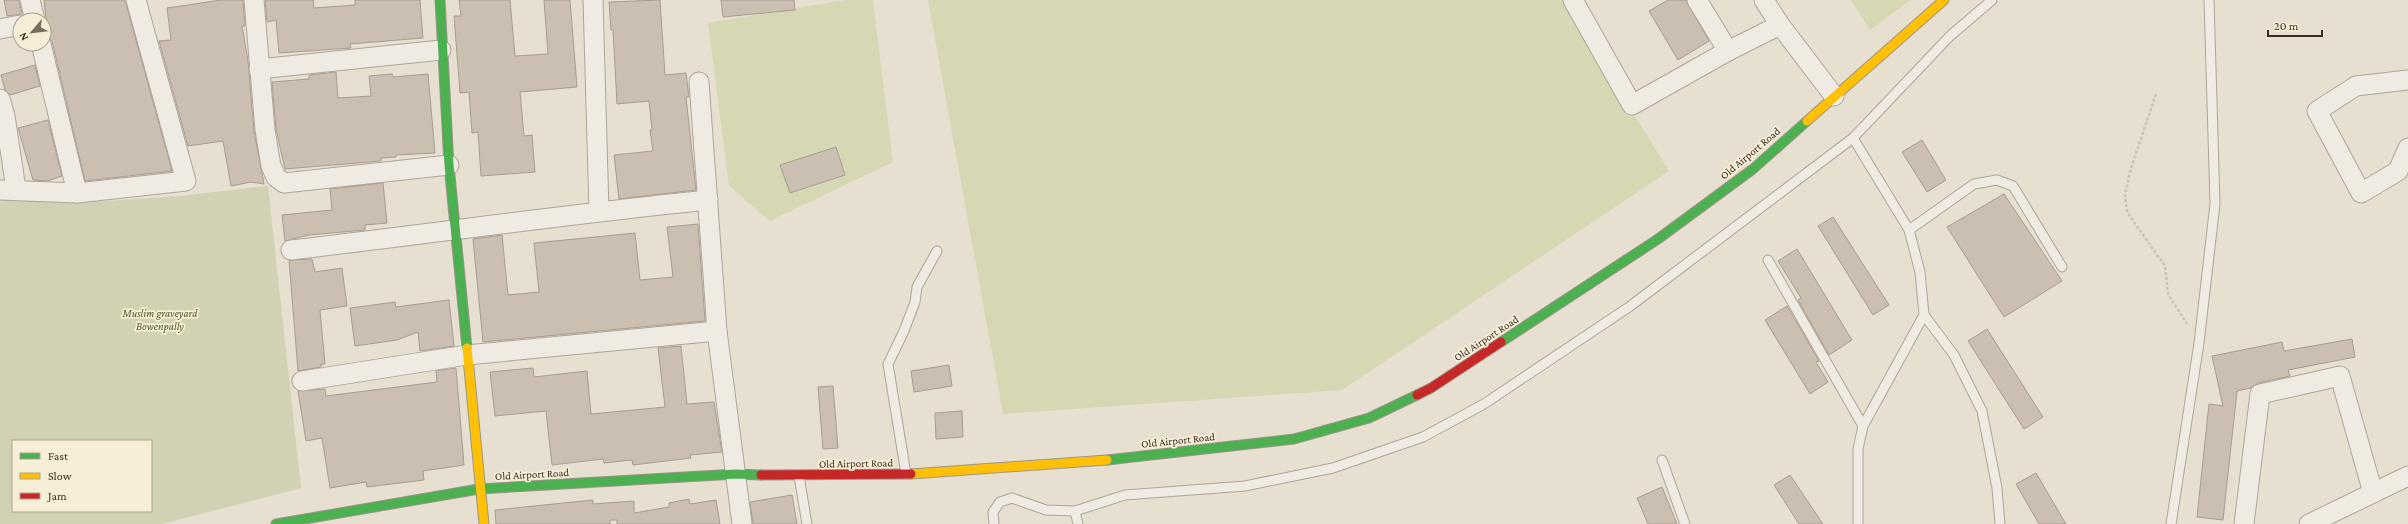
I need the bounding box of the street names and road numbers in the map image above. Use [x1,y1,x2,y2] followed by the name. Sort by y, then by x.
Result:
[1718,124,1783,182] street label: Old Airport Road
[1452,313,1521,364] street label: Old Airport Road
[1140,430,1216,451] street label: Old Airport Road
[819,456,893,471] street label: Old Airport Road
[495,466,570,483] street label: Old Airport Road

